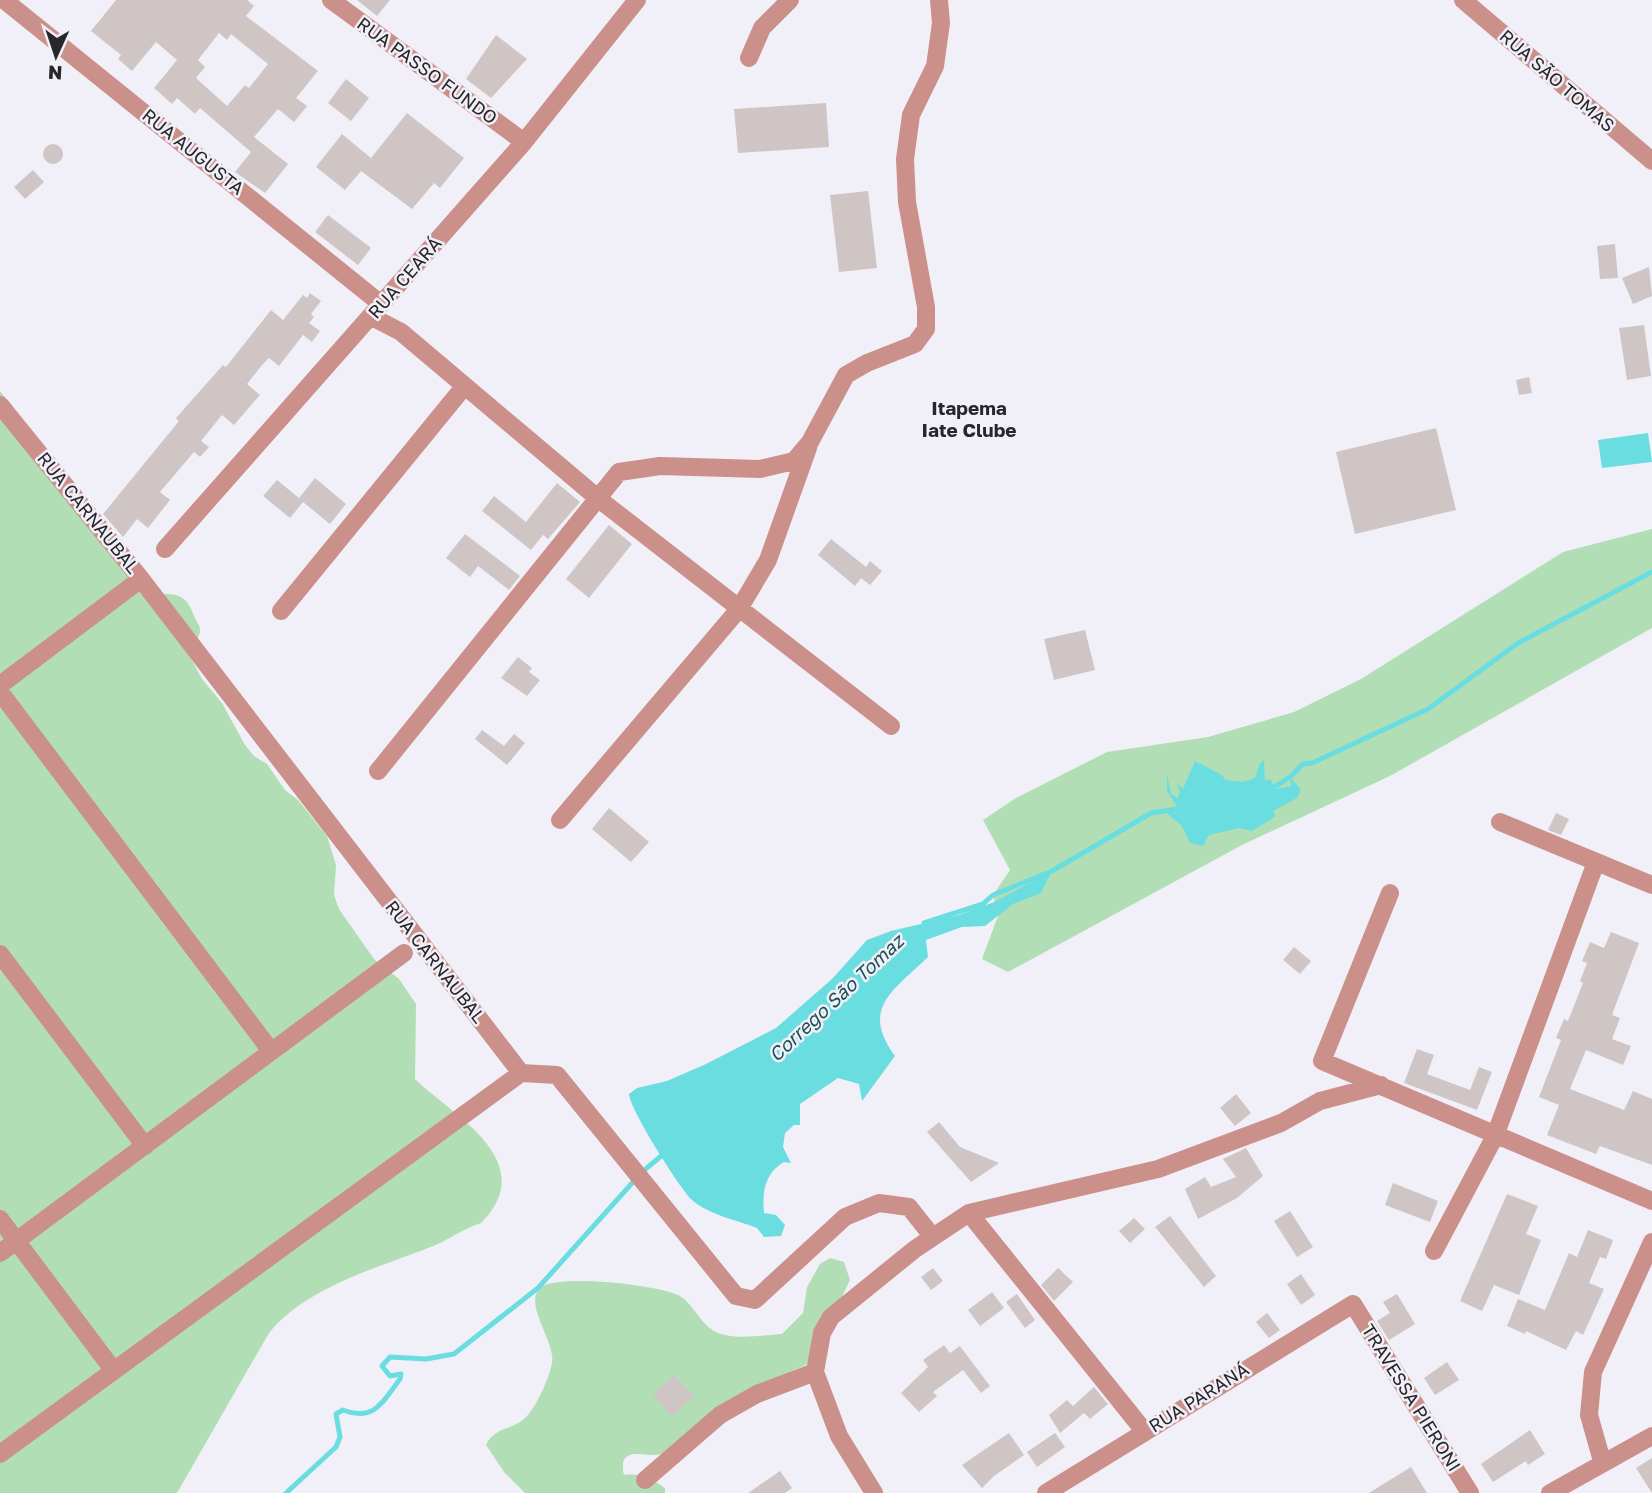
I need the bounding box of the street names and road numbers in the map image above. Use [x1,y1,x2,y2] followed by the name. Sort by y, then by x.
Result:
[353,12,502,128] street label: RUA PASSO FUNDO
[1496,24,1620,136] street label: RUA SÃO TOMAS
[138,103,249,199] street label: RUA AUGUSTA
[363,232,446,323] street label: RUA CEARÁ
[33,447,144,577] street label: RUA CARNAUBAL
[381,896,491,1027] street label: RUA CARNAUBAL
[1358,1320,1466,1475] street label: TRAVESSA PIERONI
[1144,1358,1252,1437] street label: RUA PARANÁ

